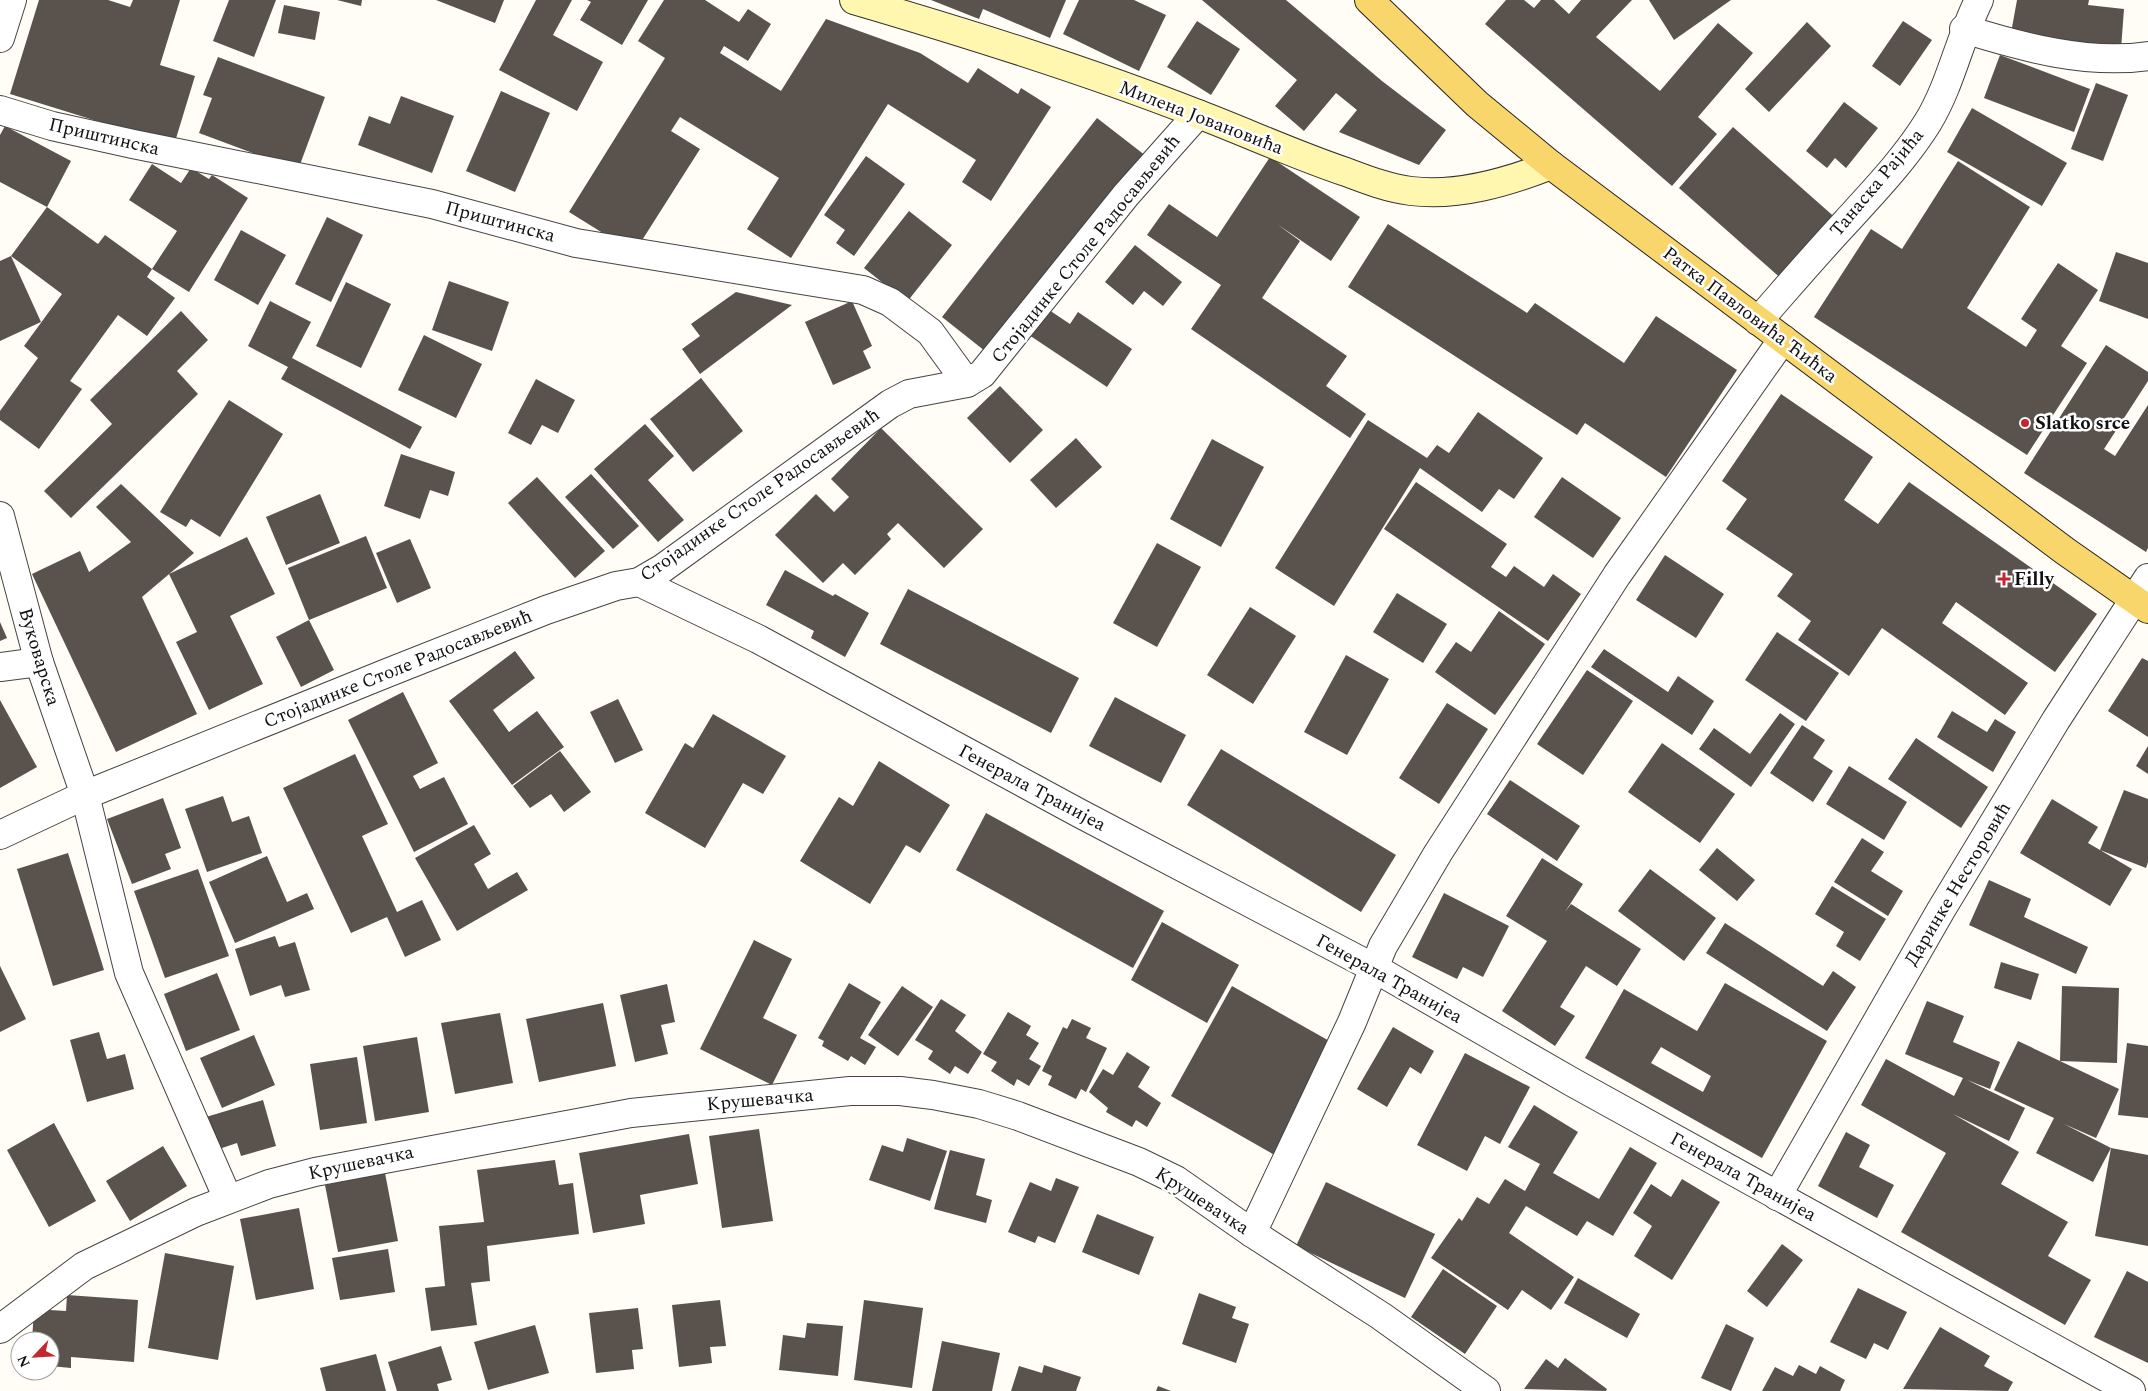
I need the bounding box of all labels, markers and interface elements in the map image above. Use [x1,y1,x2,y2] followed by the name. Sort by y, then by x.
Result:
[1115,73,1288,163] street label: Милена Јовановића
[46,110,163,164] street label: Приштинска
[1823,122,1932,244] street label: Танаска Рајића
[984,128,1188,370] street label: Стојадинке Столе Радосављевић
[442,193,559,251] street label: Приштинска
[1656,239,1844,391] street label: Ратка Павловића Ћићка
[634,401,886,589] street label: Стојадинке Столе Радосављевић
[2035,409,2130,438] place label: Slatko srce
[2019,417,2031,429] marker: Slatko srce
[2014,565,2055,594] place label: Filly
[1998,573,2010,585] marker: Filly
[259,602,537,736] street label: Стојадинке Столе Радосављевић
[10,604,68,710] street label: Вуковарска
[953,737,1112,840] street label: Генерала Транијеа
[1897,796,2019,972] street label: Даринке Несторовић
[1310,927,1468,1032] street label: Генерала Транијеа
[705,1081,815,1119] street label: Крушевачка
[1664,1125,1822,1230] street label: Генерала Транијеа
[306,1138,417,1188] street label: Крушевачка
[1149,1160,1255,1243] street label: Крушевачка
[10,1331,60,1381] north arrow
[12,1352,36,1371] text: N

